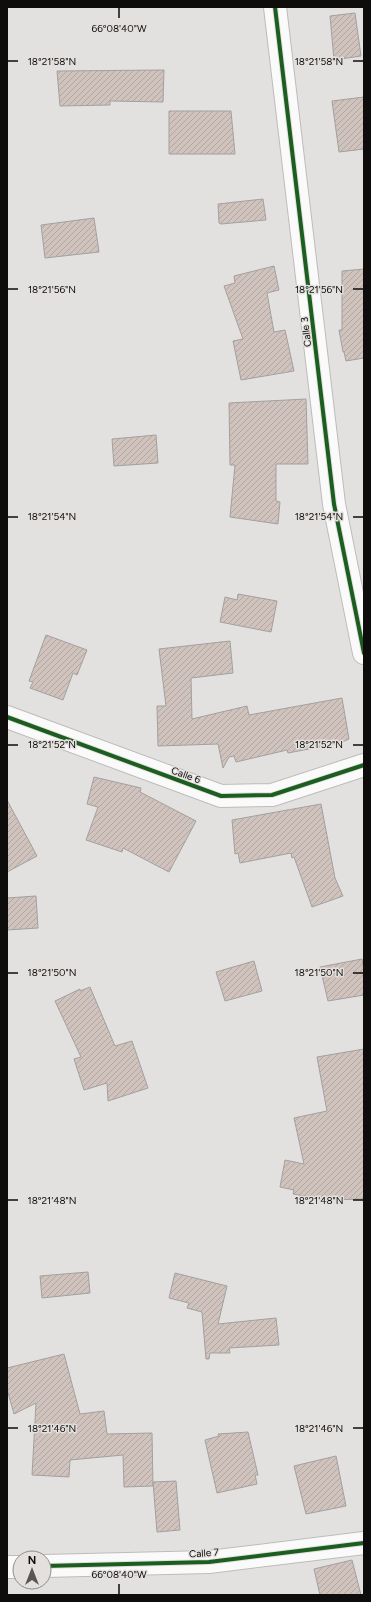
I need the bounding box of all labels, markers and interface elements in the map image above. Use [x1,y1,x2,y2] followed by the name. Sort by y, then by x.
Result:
[92,22,147,35] text: 66°08'40"W
[28,55,76,68] text: 18°21'58"N
[295,55,343,68] text: 18°21'58"N
[28,283,76,296] text: 18°21'56"N
[295,283,343,296] text: 18°21'56"N
[298,316,314,348] street label: Calle 3
[28,510,76,523] text: 18°21'54"N
[295,510,343,523] text: 18°21'54"N
[28,738,76,751] text: 18°21'52"N
[295,738,343,751] text: 18°21'52"N
[170,764,203,786] street label: Calle 6
[28,966,76,979] text: 18°21'50"N
[295,966,343,979] text: 18°21'50"N
[28,1194,76,1207] text: 18°21'48"N
[295,1194,343,1207] text: 18°21'48"N
[28,1422,76,1435] text: 18°21'46"N
[295,1422,343,1435] text: 18°21'46"N
[189,1545,220,1561] street label: Calle 7
[12,1550,52,1590] north arrow
[28,1554,36,1567] text: N
[92,1568,147,1581] text: 66°08'40"W

